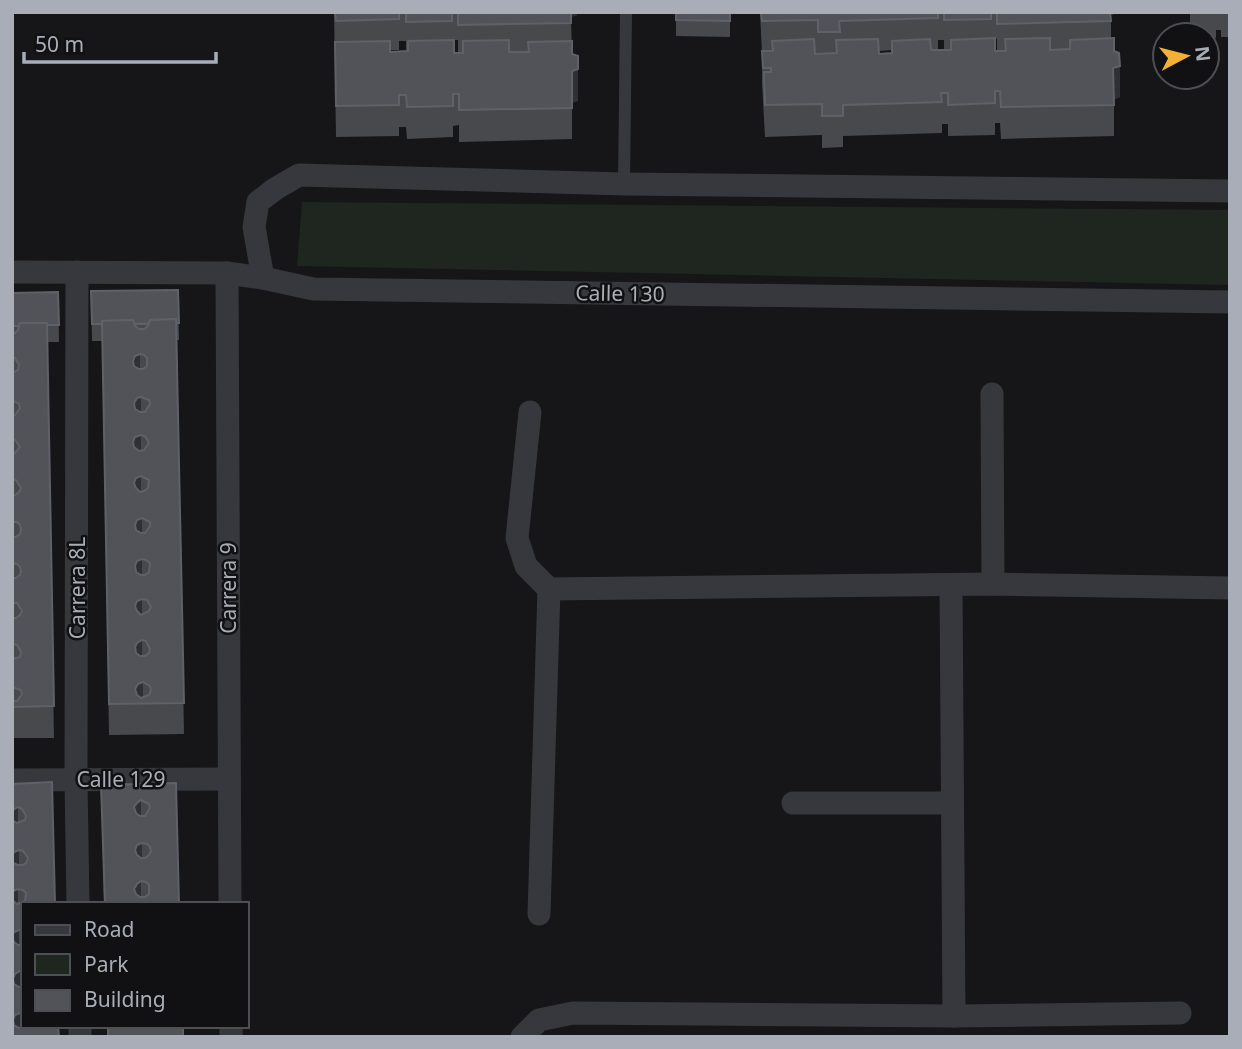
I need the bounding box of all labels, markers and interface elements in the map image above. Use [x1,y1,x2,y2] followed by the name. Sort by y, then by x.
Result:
[24,21,217,65] scale bar
[1151,21,1221,91] north arrow
[35,30,84,58] text: 50 m
[1189,45,1217,63] text: N
[575,278,665,308] street label: Calle 130
[63,537,91,639] street label: Carrera 8L
[214,542,242,634] street label: Carrera 9
[76,765,166,793] street label: Calle 129
[21,902,248,1028] legend
[84,915,134,943] text: Road
[84,950,129,978] text: Park
[84,985,166,1013] text: Building

